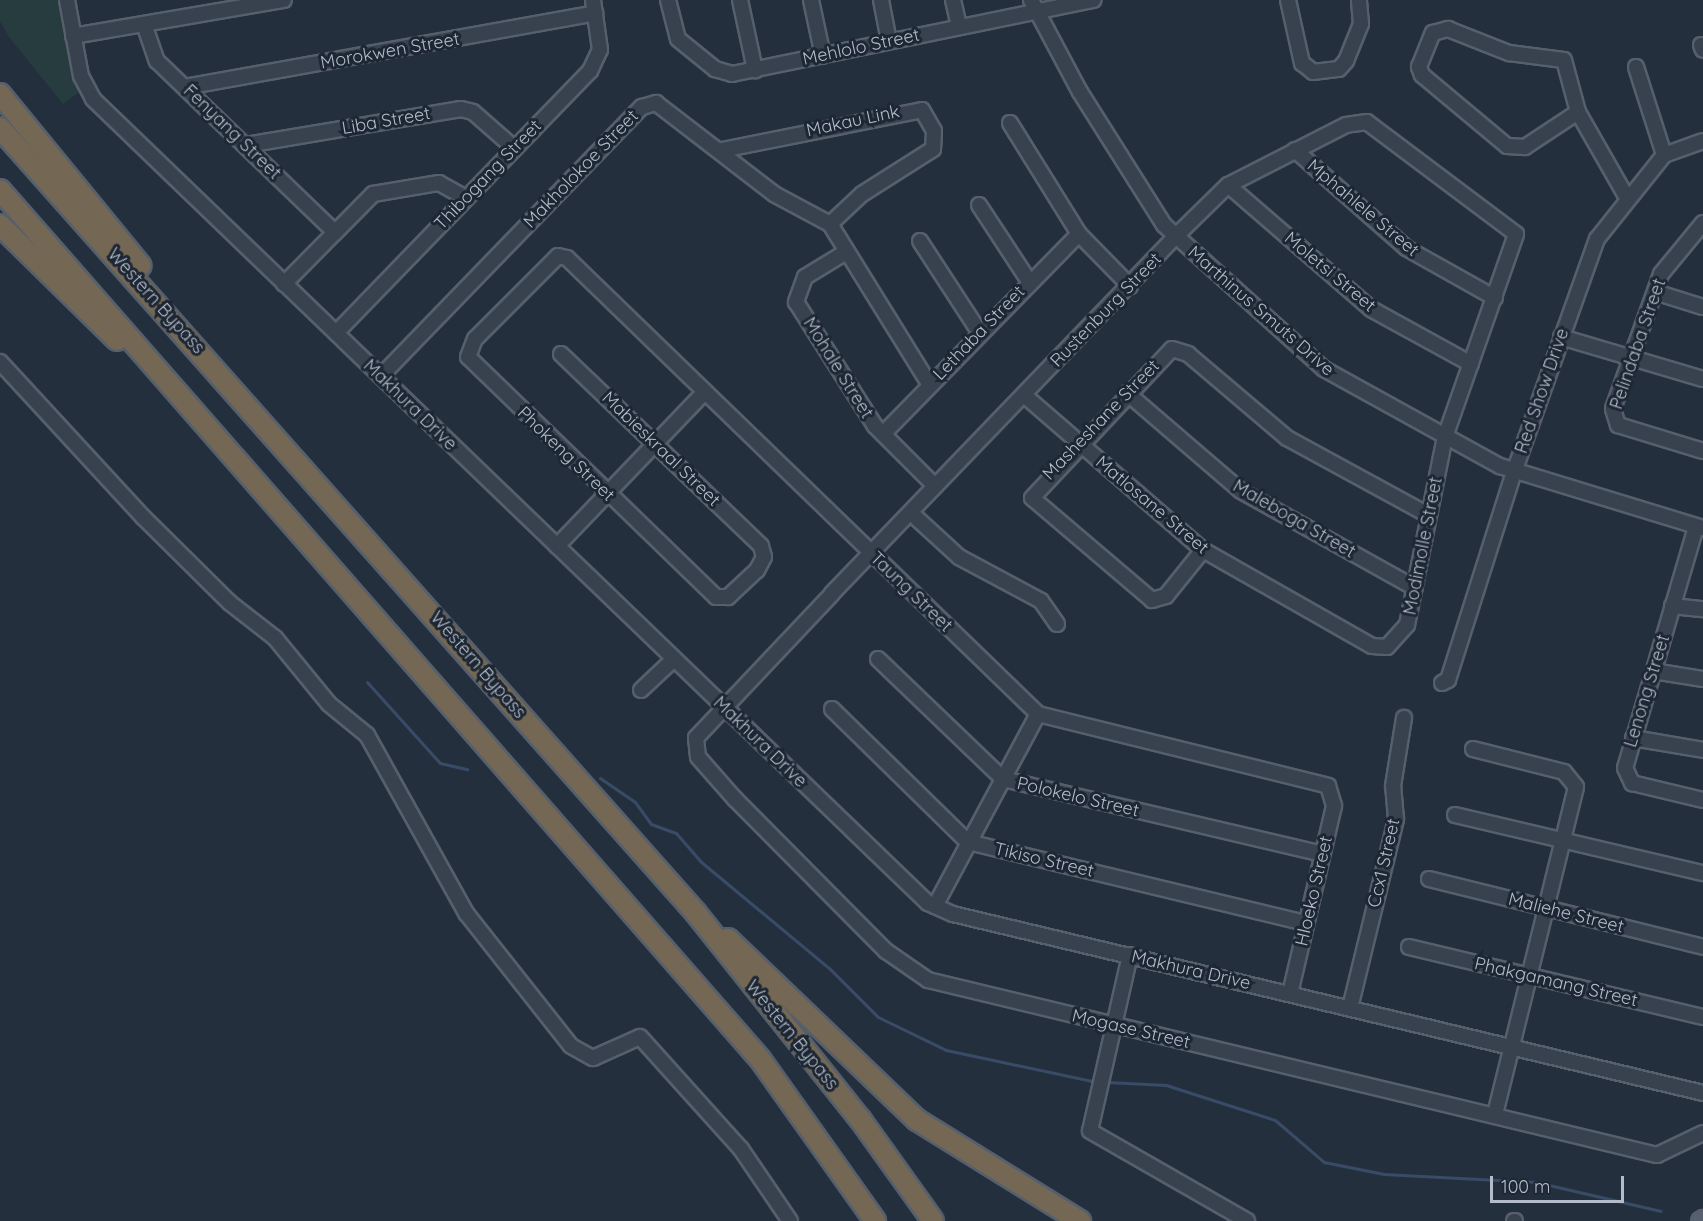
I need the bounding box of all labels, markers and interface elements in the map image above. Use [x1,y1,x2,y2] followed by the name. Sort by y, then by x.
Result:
[801,24,921,70] street label: Mehlolo Street
[319,28,461,74] street label: Morokwen Street
[179,80,285,184] street label: Fenyang Street
[804,101,902,141] street label: Makau Link
[340,103,432,139] street label: Liba Street
[519,106,643,232] street label: Makholokoe Street
[430,116,546,234] street label: Thibogang Street
[1303,155,1423,261] street label: Mphahlele Street
[1280,227,1380,317] street label: Moletsi Street
[1183,242,1339,380] street label: Marthinus Smuts Drive
[103,244,209,358] street label: Western Bypass
[1046,248,1166,372] street label: Rustenburg Street
[1606,276,1670,412] street label: Pelindaba Street
[929,281,1029,385] street label: Lethaba Street
[798,313,878,423] street label: Mohale Street
[1510,326,1574,456] street label: Red Show Drive
[359,355,461,455] street label: Makhura Drive
[1038,355,1164,485] street label: Masheshane Street
[597,387,725,511] street label: Mabieskraal Street
[513,402,619,506] street label: Phokeng Street
[1091,451,1213,559] street label: Matlosane Street
[1229,475,1359,563] street label: Maleboga Street
[1399,475,1447,617] street label: Modimolle Street
[865,547,957,637] street label: Taung Street
[426,607,530,723] street label: Western Bypass
[1620,632,1674,750] street label: Lenong Street
[709,692,811,792] street label: Makhura Drive
[1015,772,1141,822] street label: Polokelo Street
[1363,816,1405,910] street label: Ccx1 Street
[1291,834,1337,948] street label: Hloeko Street
[992,838,1096,882] street label: Tikiso Street
[1506,888,1626,938] street label: Maliehe Street
[1129,946,1253,994] street label: Makhura Drive
[1472,953,1640,1011] street label: Phakgamang Street
[741,976,843,1094] street label: Western Bypass
[1070,1005,1192,1053] street label: Mogase Street
[1493,1164,1626,1202] scale bar
[1501,1175,1550,1198] text: 100 m

